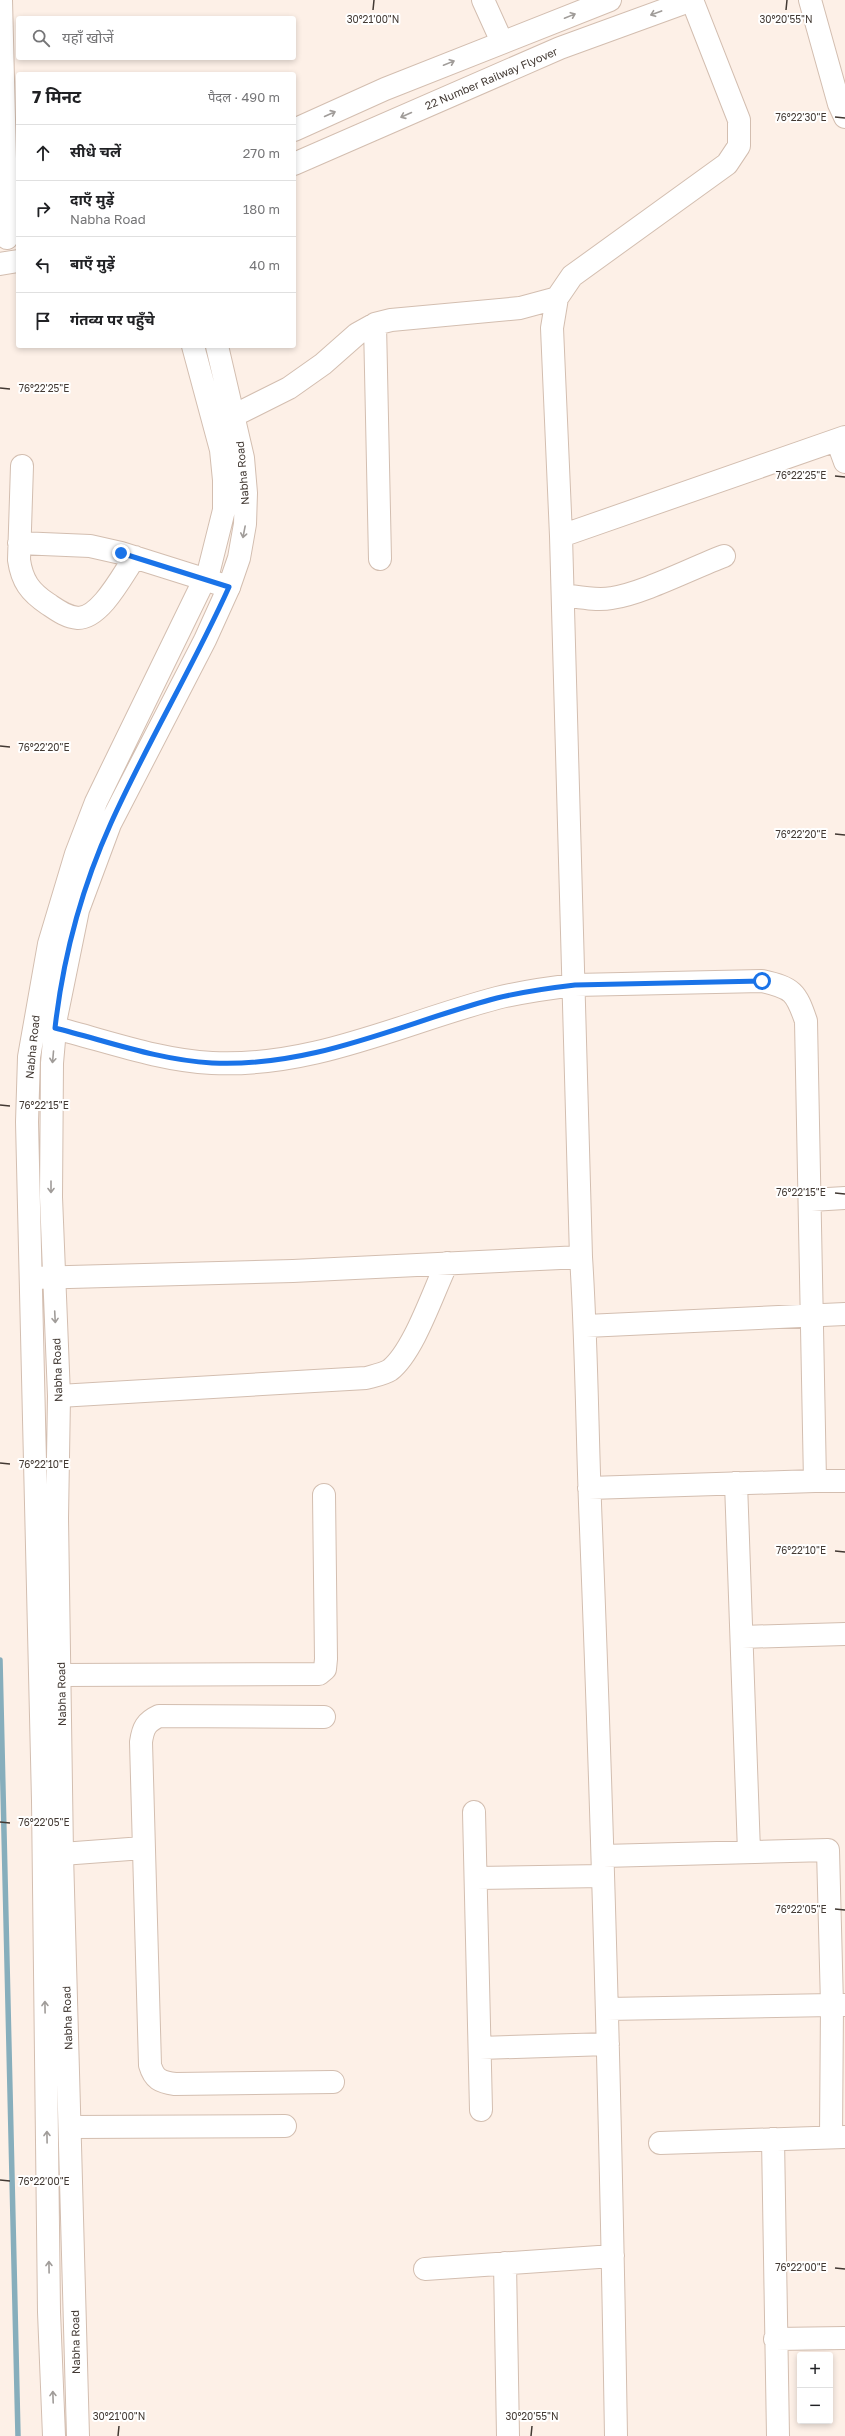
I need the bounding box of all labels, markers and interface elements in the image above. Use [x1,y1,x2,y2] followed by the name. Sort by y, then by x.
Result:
[650,10,662,18] one-way arrow
[564,11,576,19] one-way arrow
[347,13,399,25] text: 30°21'00"N
[759,13,813,25] text: 30°20'55"N
[16,16,296,60] search box
[30,27,52,49] icon: search
[62,28,114,46] text: यहाँ खोजें
[423,44,560,112] street label: 22 Number Railway Flyover
[443,59,455,67] one-way arrow
[32,86,81,107] text: 7 मिनट
[208,89,280,105] text: पैदल · 490 m
[323,110,335,117] one-way arrow
[775,111,827,123] text: 76°22'30"E
[400,112,412,119] one-way arrow
[32,142,54,164] icon: ahead
[70,142,121,160] text: सीधे चलें
[243,145,280,161] text: 270 m
[70,190,114,208] text: दाएँ मुड़ें
[32,198,54,220] icon: right
[243,201,280,217] text: 180 m
[70,211,146,227] text: Nabha Road
[32,254,54,276] icon: left
[70,254,115,272] text: बाएँ मुड़ें
[249,257,280,273] text: 40 m
[32,310,54,332] icon: arrive
[70,310,155,328] text: गंतव्य पर पहुँचे
[19,382,69,394] text: 76°22'25"E
[233,441,251,505] street label: Nabha Road
[776,469,826,481] text: 76°22'25"E
[239,525,247,538] one-way arrow
[112,544,130,562] route end
[18,741,70,753] text: 76°22'20"E
[775,828,827,840] text: 76°22'20"E
[753,972,771,990] route start
[22,1014,42,1080] street label: Nabha Road
[49,1051,56,1064] one-way arrow
[19,1099,69,1111] text: 76°22'15"E
[47,1180,55,1193] one-way arrow
[776,1186,826,1198] text: 76°22'15"E
[51,1310,58,1323] one-way arrow
[49,1338,65,1402] street label: Nabha Road
[19,1458,69,1470] text: 76°22'10"E
[776,1544,826,1556] text: 76°22'10"E
[54,1662,68,1726] street label: Nabha Road
[18,1816,70,1828] text: 76°22'05"E
[775,1903,827,1915] text: 76°22'05"E
[59,1986,75,2050] street label: Nabha Road
[41,2001,49,2014] one-way arrow
[43,2131,51,2144] one-way arrow
[18,2175,70,2187] text: 76°22'00"E
[45,2261,53,2274] one-way arrow
[775,2261,827,2273] text: 76°22'00"E
[68,2310,82,2374] street label: Nabha Road
[797,2352,833,2424] map controls
[797,2352,833,2388] button: +
[797,2388,833,2424] button: −
[49,2391,56,2404] one-way arrow
[93,2410,145,2422] text: 30°21'00"N
[505,2410,559,2422] text: 30°20'55"N

